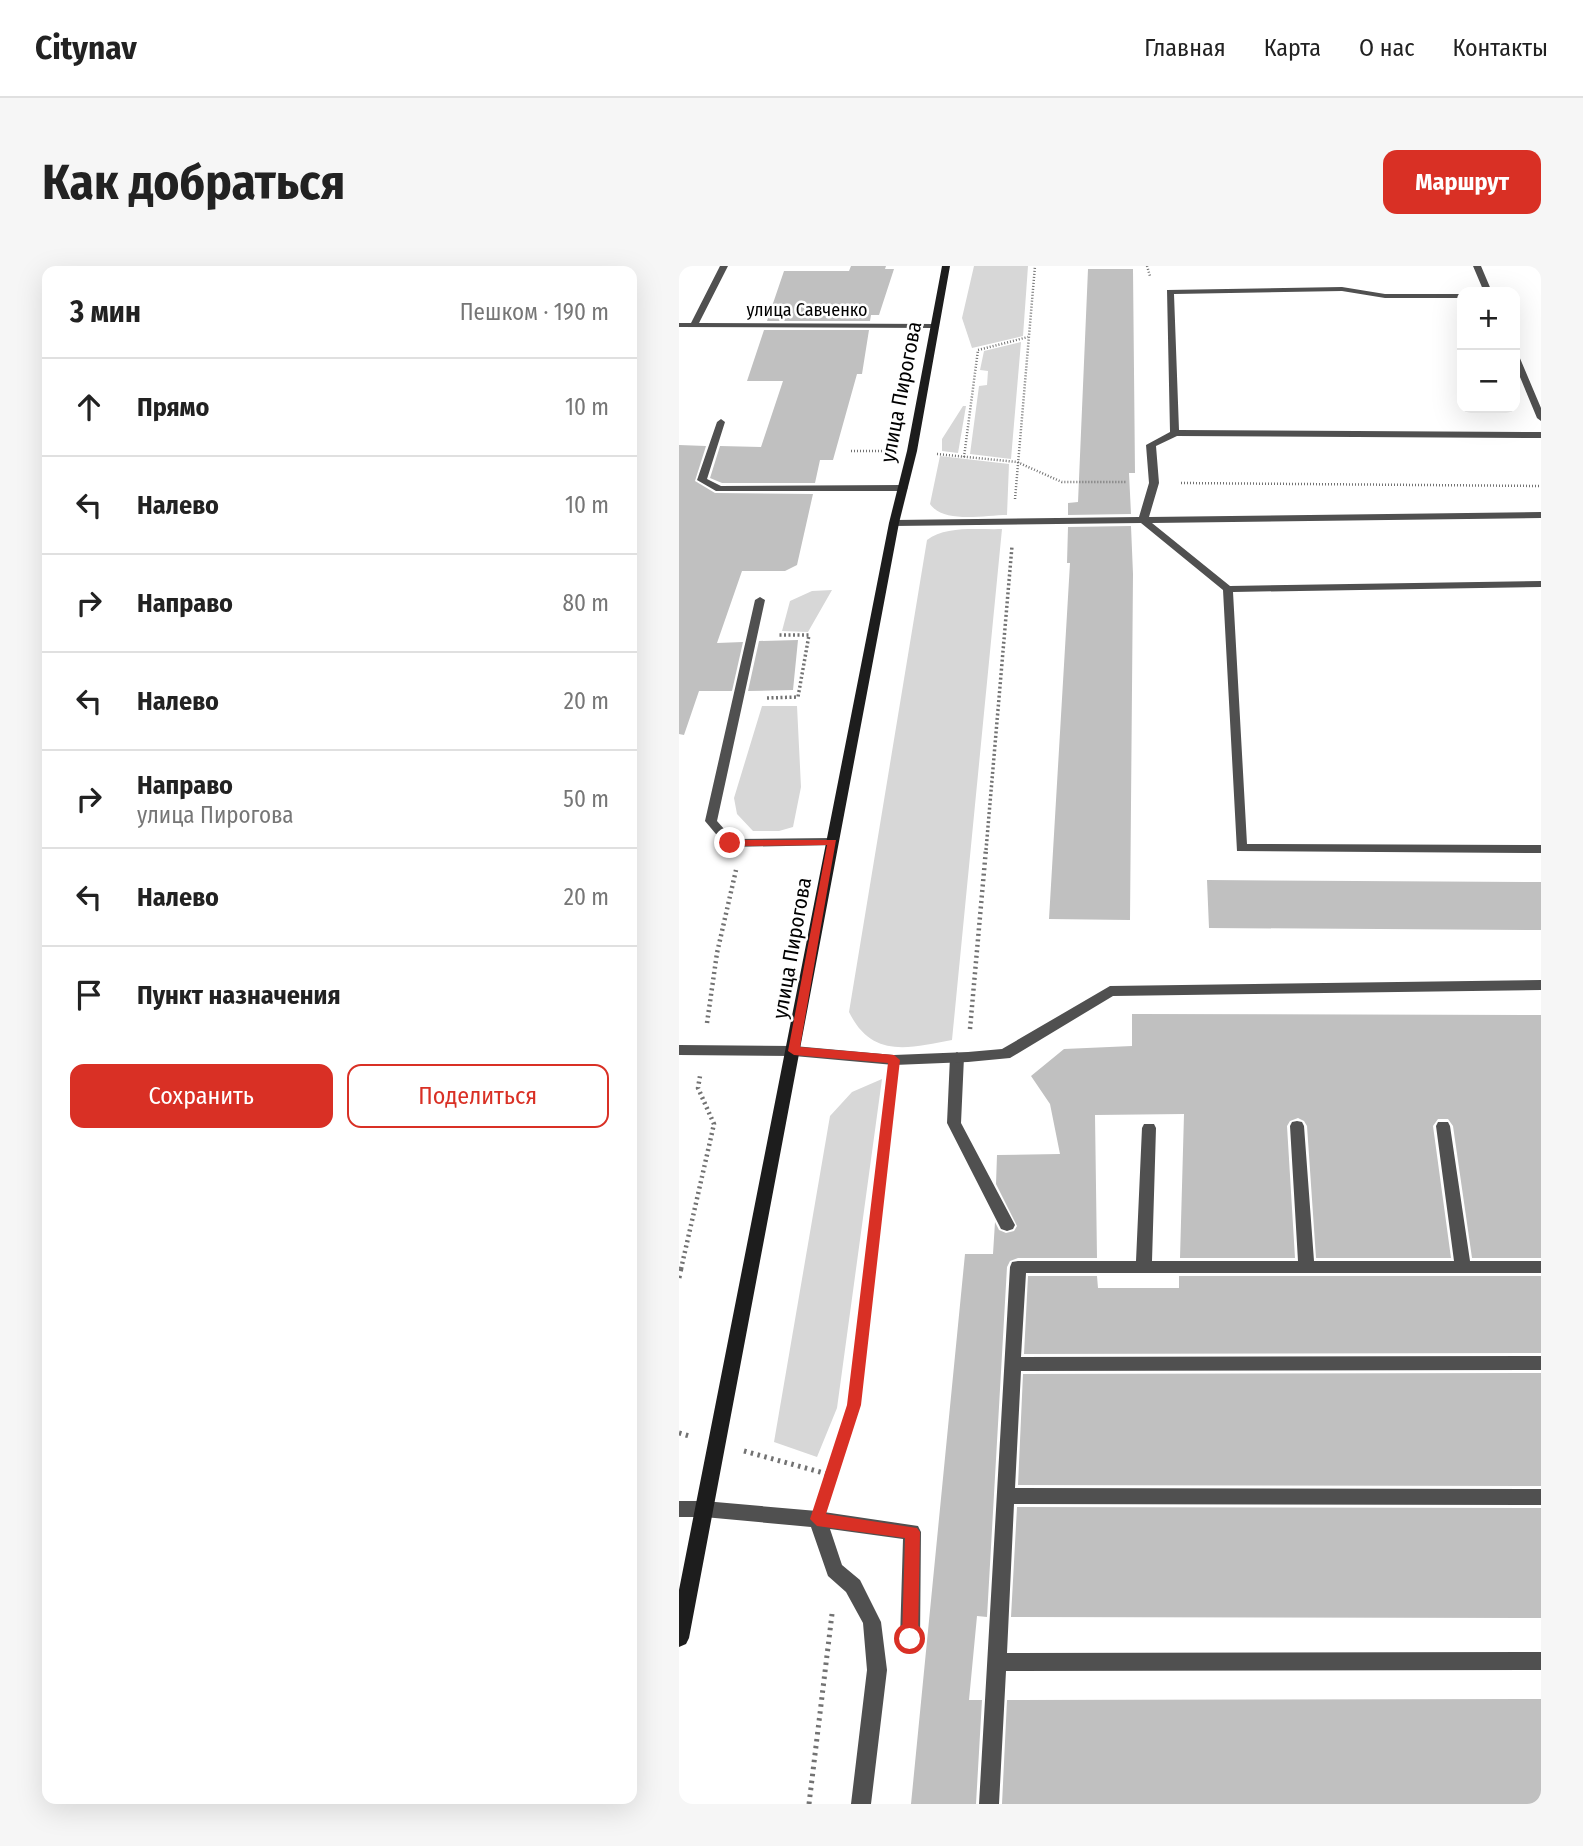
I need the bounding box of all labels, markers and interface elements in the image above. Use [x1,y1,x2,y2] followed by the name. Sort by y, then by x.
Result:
[35,28,137,68] text: Citynav
[1144,34,1226,62] text: Главная
[1264,34,1321,62] text: Карта
[1359,34,1414,62] text: О нас
[1452,34,1548,62] text: Контакты
[1383,150,1541,214] button: Маршрут
[42,153,345,212] text: Как добраться
[1457,287,1520,413] map controls
[1457,287,1520,350] button: +
[70,294,141,330] text: 3 мин
[460,298,609,326] text: Пешком · 190 m
[747,299,867,321] street label: улица Савченко
[875,319,927,465] street label: улица Пирогова
[1457,350,1520,413] button: −
[70,388,108,426] icon: ahead
[137,392,209,423] text: Прямо
[565,393,609,421] text: 10 m
[70,486,108,524] icon: left
[137,490,219,521] text: Налево
[565,491,609,519] text: 10 m
[70,584,108,622] icon: right
[137,588,233,619] text: Направо
[562,589,609,617] text: 80 m
[70,682,108,720] icon: left
[137,686,219,717] text: Налево
[564,687,609,715] text: 20 m
[137,770,233,801] text: Направо
[70,780,108,818] icon: right
[563,785,609,813] text: 50 m
[137,801,294,829] text: улица Пирогова
[714,827,745,858] route end
[767,875,817,1021] street label: улица Пирогова
[70,878,108,916] icon: left
[137,882,219,913] text: Налево
[564,883,609,911] text: 20 m
[70,976,108,1014] icon: arrive
[137,980,341,1011] text: Пункт назначения
[70,1064,333,1128] button: Сохранить
[347,1064,609,1128] button: Поделиться
[894,1623,925,1654] route start

